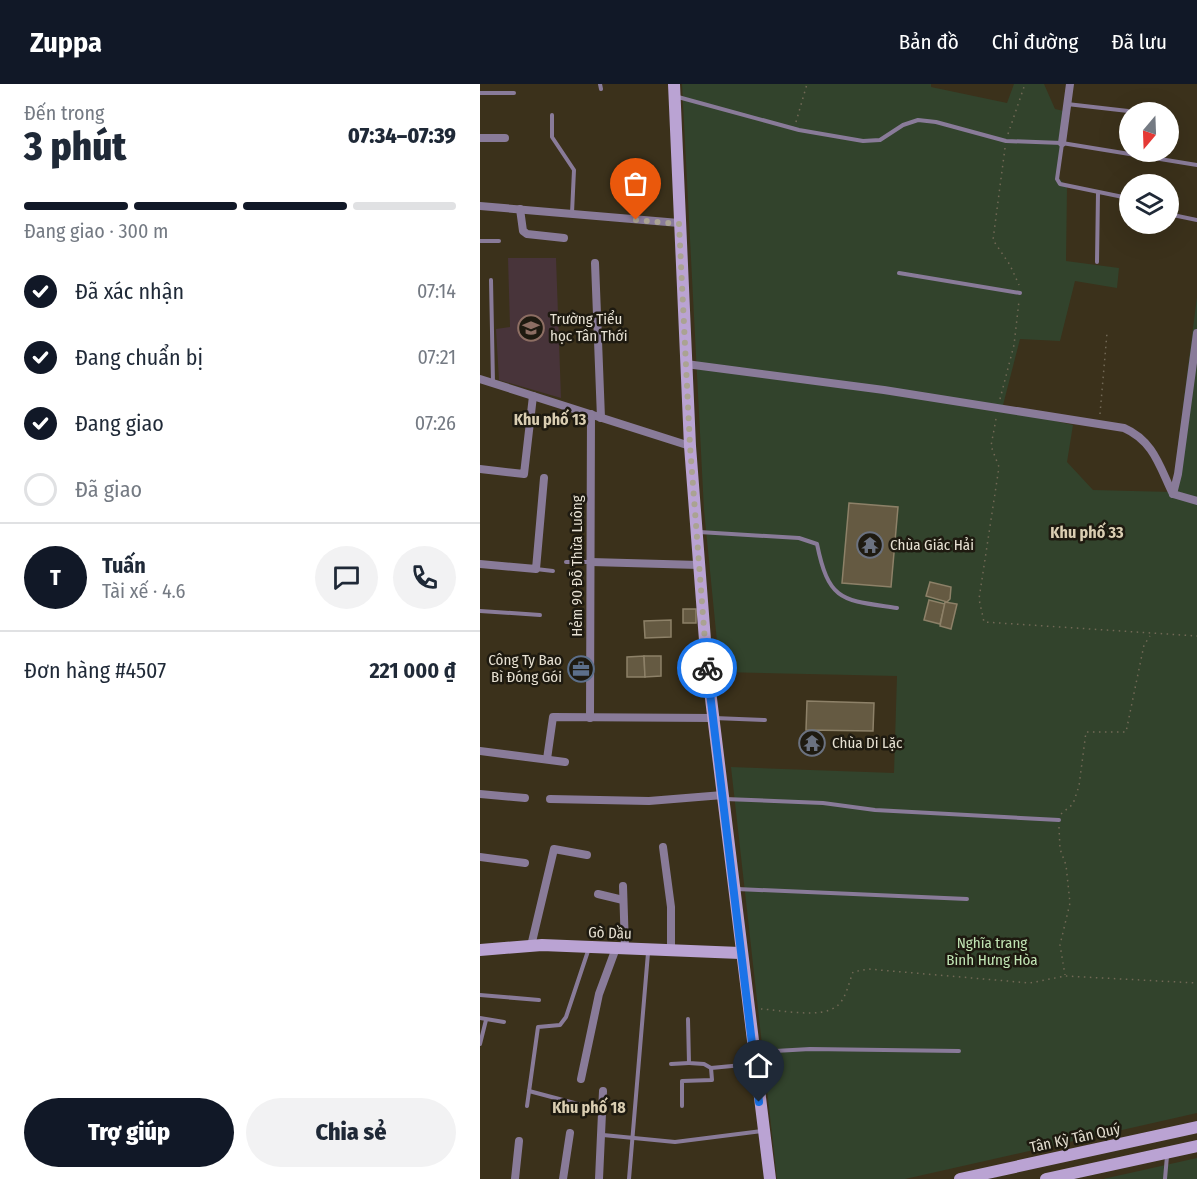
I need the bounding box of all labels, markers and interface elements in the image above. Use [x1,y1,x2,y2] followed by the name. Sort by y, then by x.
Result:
[30,26,102,59] text: Zuppa
[899,29,959,55] text: Bản đồ
[992,29,1078,55] text: Chỉ đường
[1111,29,1167,55] text: Đã lưu
[24,101,104,125] text: Đến trong
[1119,102,1179,162] north arrow
[1119,102,1179,234] map controls
[348,122,456,149] text: 07:34–07:39
[24,124,126,170] text: 3 phút
[610,158,661,220] pin
[619,167,652,200] icon: bag
[1119,174,1179,234] button: layers
[24,219,168,243] text: Đang giao · 300 m
[24,275,57,308] icon: check
[75,278,184,305] text: Đã xác nhận
[417,279,456,303] text: 07:14
[550,310,627,345] place label: Trường Tiểu học Tân Thới
[516,313,546,343] school or university icon: Trường Tiểu học Tân Thới
[24,341,57,374] icon: check
[75,344,203,371] text: Đang chuẩn bị
[417,345,456,369] text: 07:21
[24,407,57,440] icon: check
[514,409,587,429] district label: Khu phố 13
[75,410,164,437] text: Đang giao
[415,411,456,435] text: 07:26
[75,476,142,503] text: Đã giao
[568,495,586,637] street label: Hẻm 90 Đỗ Thừa Luông
[1050,522,1124,542] district label: Khu phố 33
[855,530,885,560] temple icon: Chùa Giác Hải
[890,536,974,554] place label: Chùa Giác Hải
[315,546,378,609] button: chat
[393,546,456,609] button: phone
[102,552,146,579] text: Tuấn
[50,564,61,591] text: T
[102,579,186,603] text: Tài xế · 4.6
[677,638,737,698] courier
[488,651,562,686] place label: Công Ty Bao Bì Đóng Gói
[691,652,724,685] icon: bike
[566,654,596,684] office icon: Công Ty Bao Bì Đóng Gói
[24,657,166,684] text: Đơn hàng #4507
[369,657,456,684] text: 221 000 ₫
[797,728,827,758] temple icon: Chùa Di Lặc
[832,734,903,752] place label: Chùa Di Lặc
[588,923,632,943] street label: Gò Dầu
[946,934,1038,969] park label: Nghĩa trang Bình Hưng Hòa
[733,1040,784,1102] pin
[742,1049,775,1082] icon: home
[552,1097,626,1117] district label: Khu phố 18
[24,1098,234,1167] button: Trợ giúp
[246,1098,456,1167] button: Chia sẻ
[1028,1120,1122,1156] street label: Tân Kỳ Tân Quý

